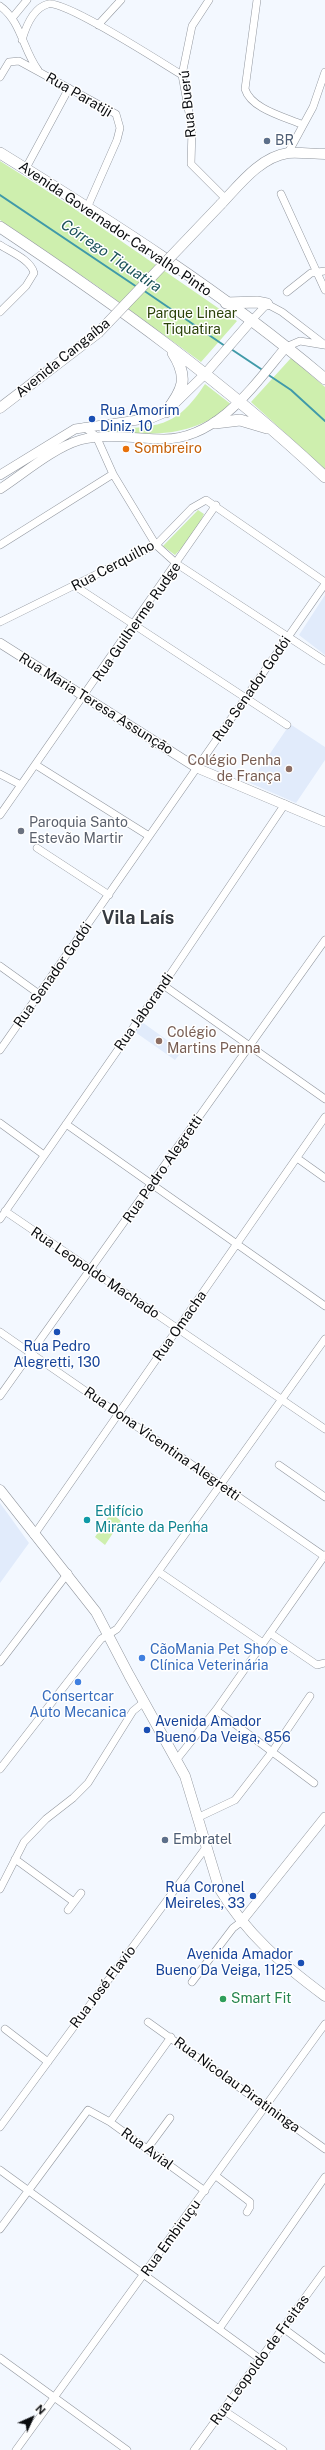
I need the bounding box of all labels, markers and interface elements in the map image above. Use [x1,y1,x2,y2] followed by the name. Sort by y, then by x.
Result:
[43,69,115,121] street label: Rua Paratiji
[176,69,200,139] street label: Rua Buerú
[275,133,294,149] place label: BR
[262,136,272,146] marker: BR
[15,158,215,300] street label: Avenida Governador Carvalho Pinto
[57,216,165,296] water label: Córrego Tiquatira
[147,306,237,338] park label: Parque Linear Tiquatira
[13,315,113,401] street label: Avenida Cangaíba
[100,403,180,436] place label: Rua Amorim Diniz, 10
[87,414,97,424] marker: Rua Amorim Diniz, 10
[134,441,202,457] place label: Sombreiro
[121,444,131,454] marker: Sombreiro
[69,537,157,595] street label: Rua Cerquilho
[89,559,185,685] street label: Rua Guilherme Rudge
[209,633,295,745] street label: Rua Senador Godói
[16,649,176,759] street label: Rua Maria Teresa Assunção
[188,753,281,786] place label: Colégio Penha de França
[284,764,294,774] marker: Colégio Penha de França
[29,815,128,848] place label: Paroquia Santo Estevão Martir
[16,826,26,836] marker: Paroquia Santo Estevão Martir
[102,907,174,929] district label: Vila Laís
[10,919,96,1031] street label: Rua Senador Godói
[111,970,177,1054] street label: Rua Jaborandi
[167,1025,260,1058] place label: Colégio Martins Penna
[154,1036,164,1046] marker: Colégio Martins Penna
[120,1112,206,1226] street label: Rua Pedro Alegretti
[27,1224,163,1322] street label: Rua Leopoldo Machado
[150,1288,210,1364] street label: Rua Omacha
[52,1327,62,1337] marker: Rua Pedro Alegretti, 130
[14,1339,100,1372] place label: Rua Pedro Alegretti, 130
[81,1384,243,1504] street label: Rua Dona Vicentina Alegretti
[95,1504,208,1536] place label: Edifício Mirante da Penha
[82,1515,92,1525] marker: Edifício Mirante da Penha
[150,1642,288,1674] place label: CãoMania Pet Shop e Clínica Veterinária
[137,1653,147,1663] marker: CãoMania Pet Shop e Clínica Veterinária
[73,1677,83,1687] marker: Consertcar Auto Mecanica
[30,1689,126,1722] place label: Consertcar Auto Mecanica
[155,1714,291,1746] place label: Avenida Amador Bueno Da Veiga, 856
[142,1725,152,1735] marker: Avenida Amador Bueno Da Veiga, 856
[173,1832,232,1848] place label: Embratel
[160,1835,170,1845] marker: Embratel
[165,1880,245,1912] place label: Rua Coronel Meireles, 33
[248,1891,258,1901] marker: Rua Coronel Meireles, 33
[67,1942,139,2032] street label: Rua José Flavio
[155,1947,293,1980] place label: Avenida Amador Bueno Da Veiga, 1125
[296,1958,306,1968] marker: Avenida Amador Bueno Da Veiga, 1125
[231,1991,292,2007] place label: Smart Fit
[218,1994,228,2004] marker: Smart Fit
[171,2034,303,2136] street label: Rua Nicolau Piratininga
[118,2125,176,2173] street label: Rua Avial
[138,2196,204,2280] street label: Rua Embiruçu
[207,2292,313,2428] street label: Rua Leopoldo de Freitas
[12,2398,52,2438] north arrow
[33,2402,48,2417] text: N

